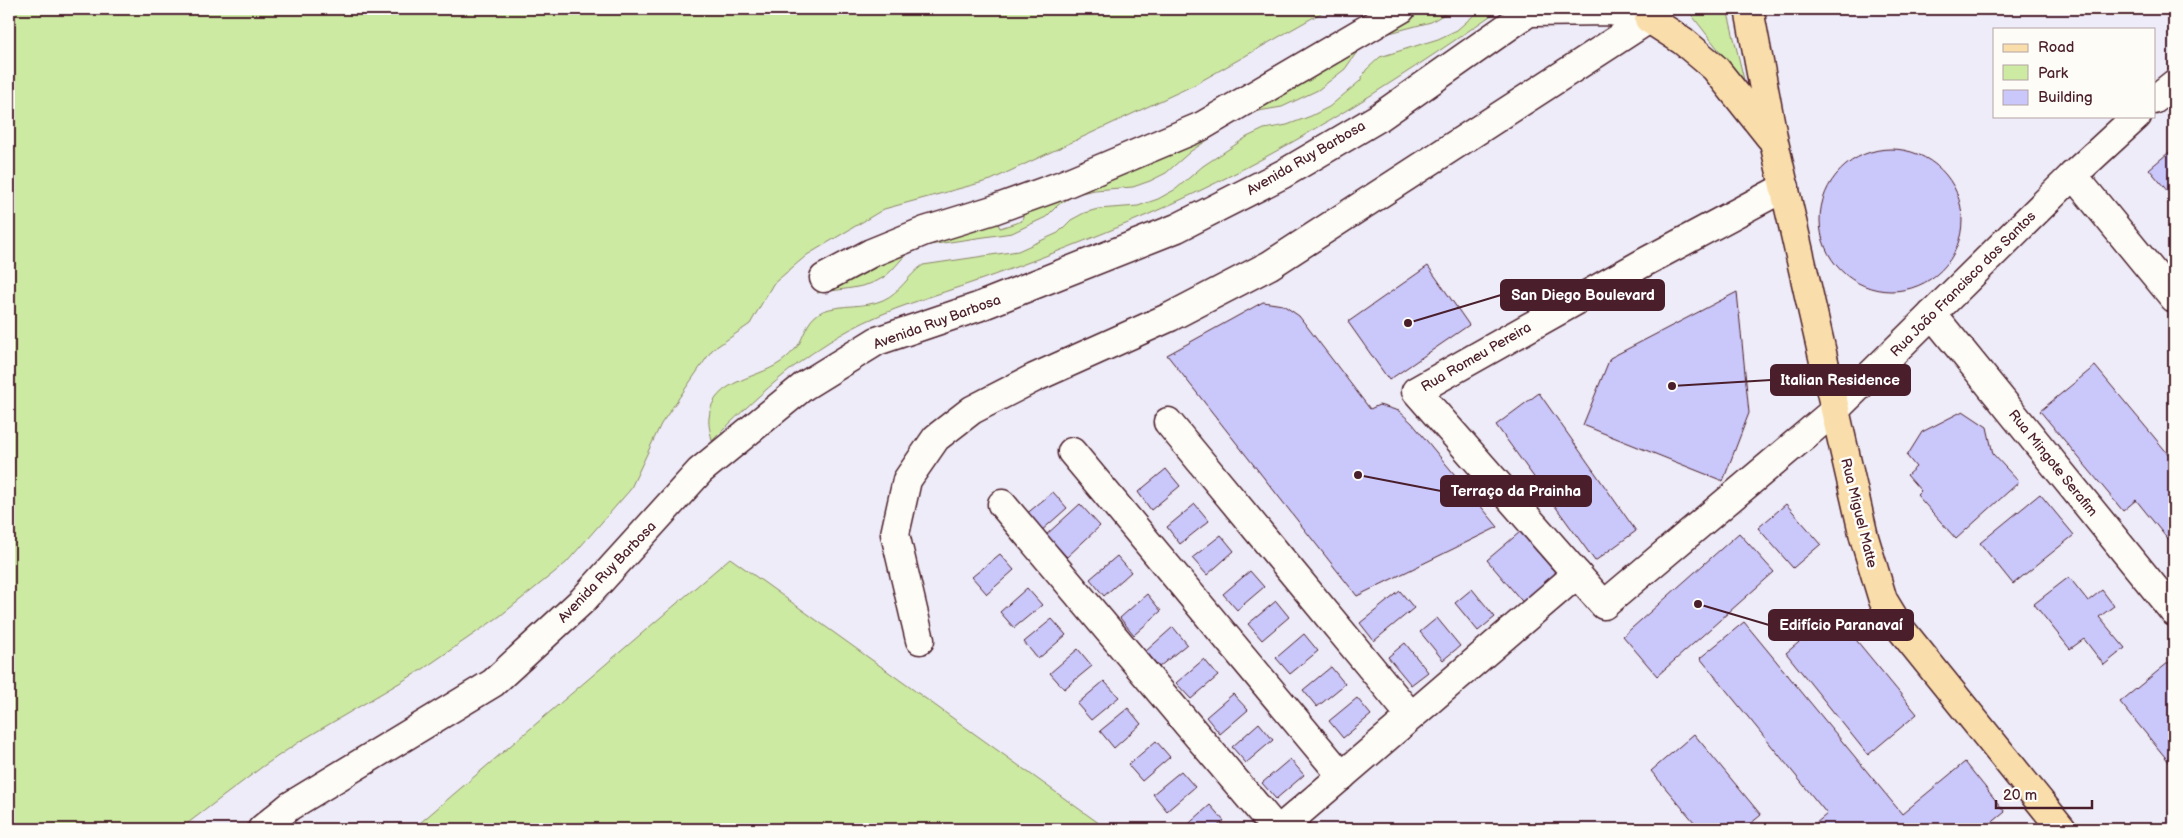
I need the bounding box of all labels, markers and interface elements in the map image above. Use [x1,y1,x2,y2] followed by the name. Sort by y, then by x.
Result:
[1993,28,2156,118] legend
[2038,38,2074,57] text: Road
[2038,64,2069,83] text: Park
[2038,88,2093,107] text: Building
[1244,117,1368,199] street label: Avenida Ruy Barbosa
[1887,208,2039,360] street label: Rua João Francisco dos Santos
[1501,280,1664,310] callout: San Diego Boulevard
[1511,286,1655,305] text: San Diego Boulevard
[871,291,1003,353] street label: Avenida Ruy Barbosa
[1418,318,1534,395] street label: Rua Romeu Pereira
[1771,365,1910,395] callout: Italian Residence
[1780,371,1900,390] text: Italian Residence
[2005,406,2101,520] street label: Rua Mingote Serafim
[1837,456,1881,570] street label: Rua Miguel Matte
[1441,476,1591,506] callout: Terraço da Prainha
[1451,482,1581,501] text: Terraço da Prainha
[554,518,660,626] street label: Avenida Ruy Barbosa
[1769,610,1913,640] callout: Edifício Paranavaí
[1779,616,1903,635] text: Edifício Paranavaí
[1996,778,2092,810] scale bar
[2003,786,2037,805] text: 20 m

